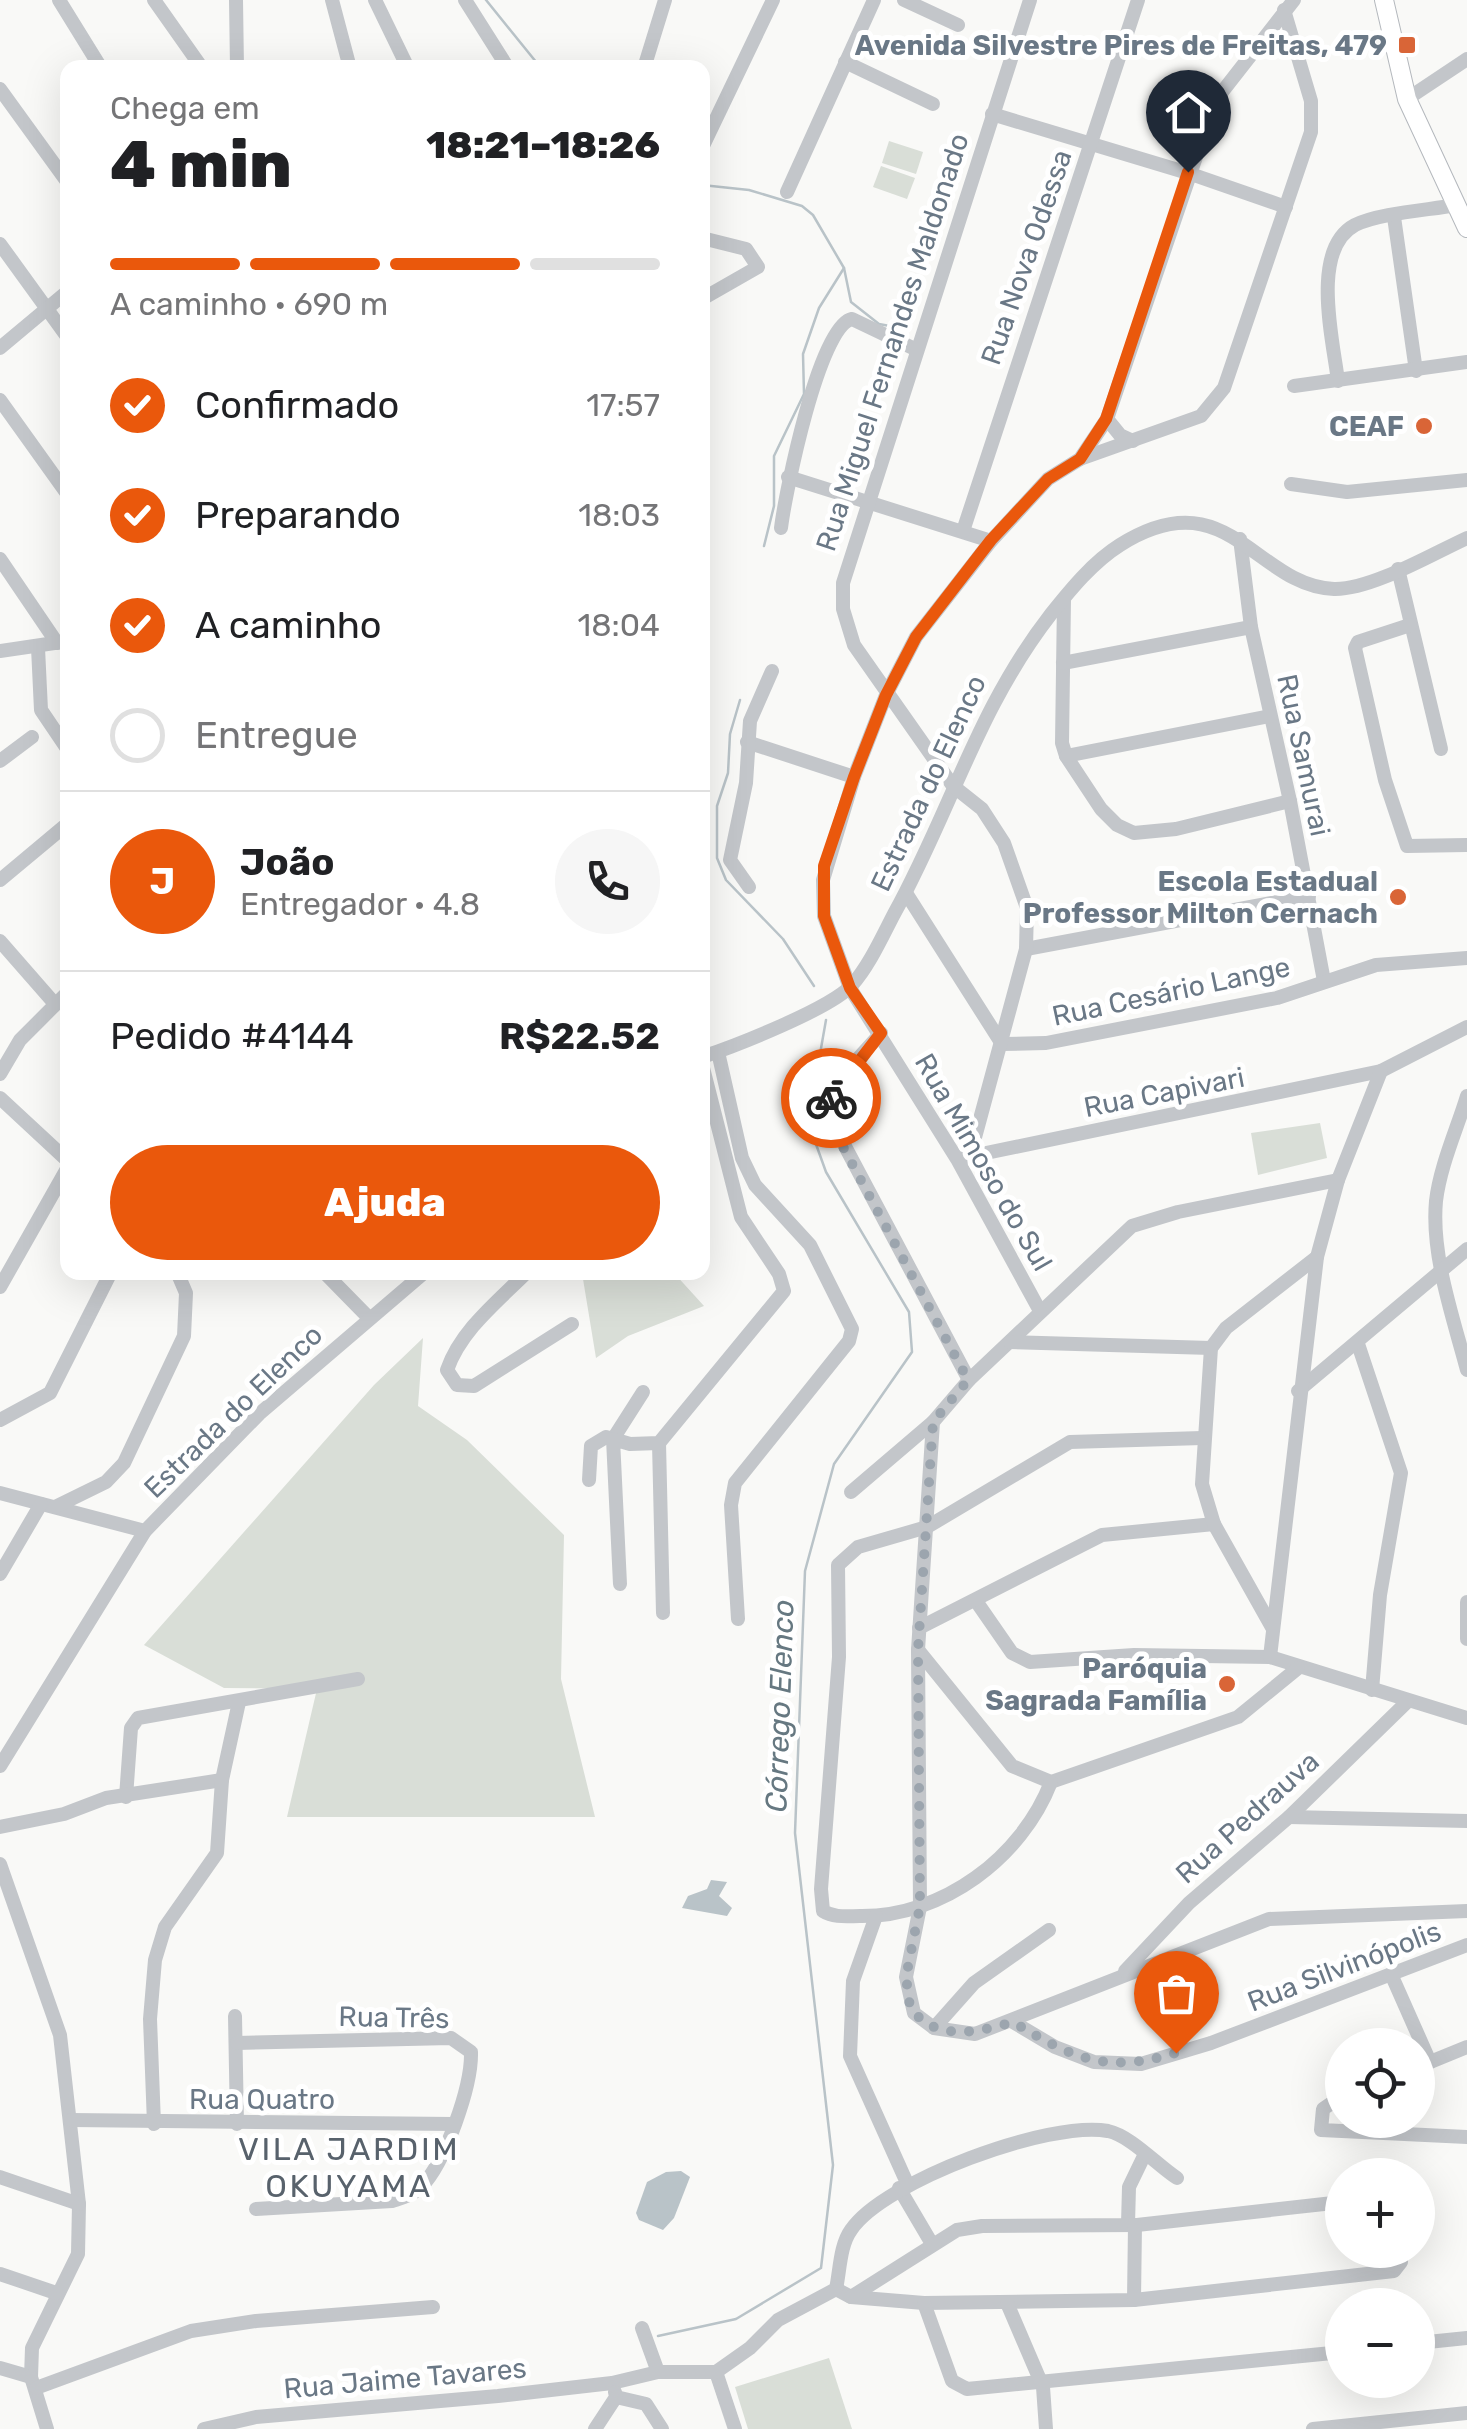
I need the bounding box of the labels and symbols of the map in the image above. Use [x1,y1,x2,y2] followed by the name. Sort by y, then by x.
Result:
[855,29,1387,62] place label: Avenida Silvestre Pires de Freitas, 479
[1396,34,1418,56] marker: Avenida Silvestre Pires de Freitas, 479
[1146,70,1231,173] pin
[809,129,976,555] street label: Rua Miguel Fernandes Maldonado
[974,145,1079,369] street label: Rua Nova Odessa
[1329,410,1404,443] place label: CEAF
[1413,415,1435,437] marker: CEAF
[864,670,993,896] street label: Estrada do Elenco
[1270,671,1337,839] street label: Rua Samurai
[1023,865,1378,930] place label: Escola Estadual Professor Milton Cernach
[1387,886,1409,908] marker: Escola Estadual Professor Milton Cernach
[1049,950,1293,1033] street label: Rua Cesário Lange
[781,1048,881,1148] courier
[908,1048,1059,1277] street label: Rua Mimoso do Sul
[1081,1061,1247,1124] street label: Rua Capivari
[138,1318,329,1505] street label: Estrada do Elenco
[758,1599,802,1813] water label: Córrego Elenco
[985,1652,1207,1717] place label: Paróquia Sagrada Família
[1216,1673,1238,1695] marker: Paróquia Sagrada Família
[1169,1745,1326,1890] street label: Rua Pedrauva
[1243,1914,1446,2019] street label: Rua Silvinópolis
[1134,1951,1219,2054] pin
[338,2000,450,2035] street label: Rua Três
[189,2083,335,2116] street label: Rua Quatro
[238,2130,460,2205] district label: VILA JARDIM OKUYAMA
[282,2351,528,2406] street label: Rua Jaime Tavares

